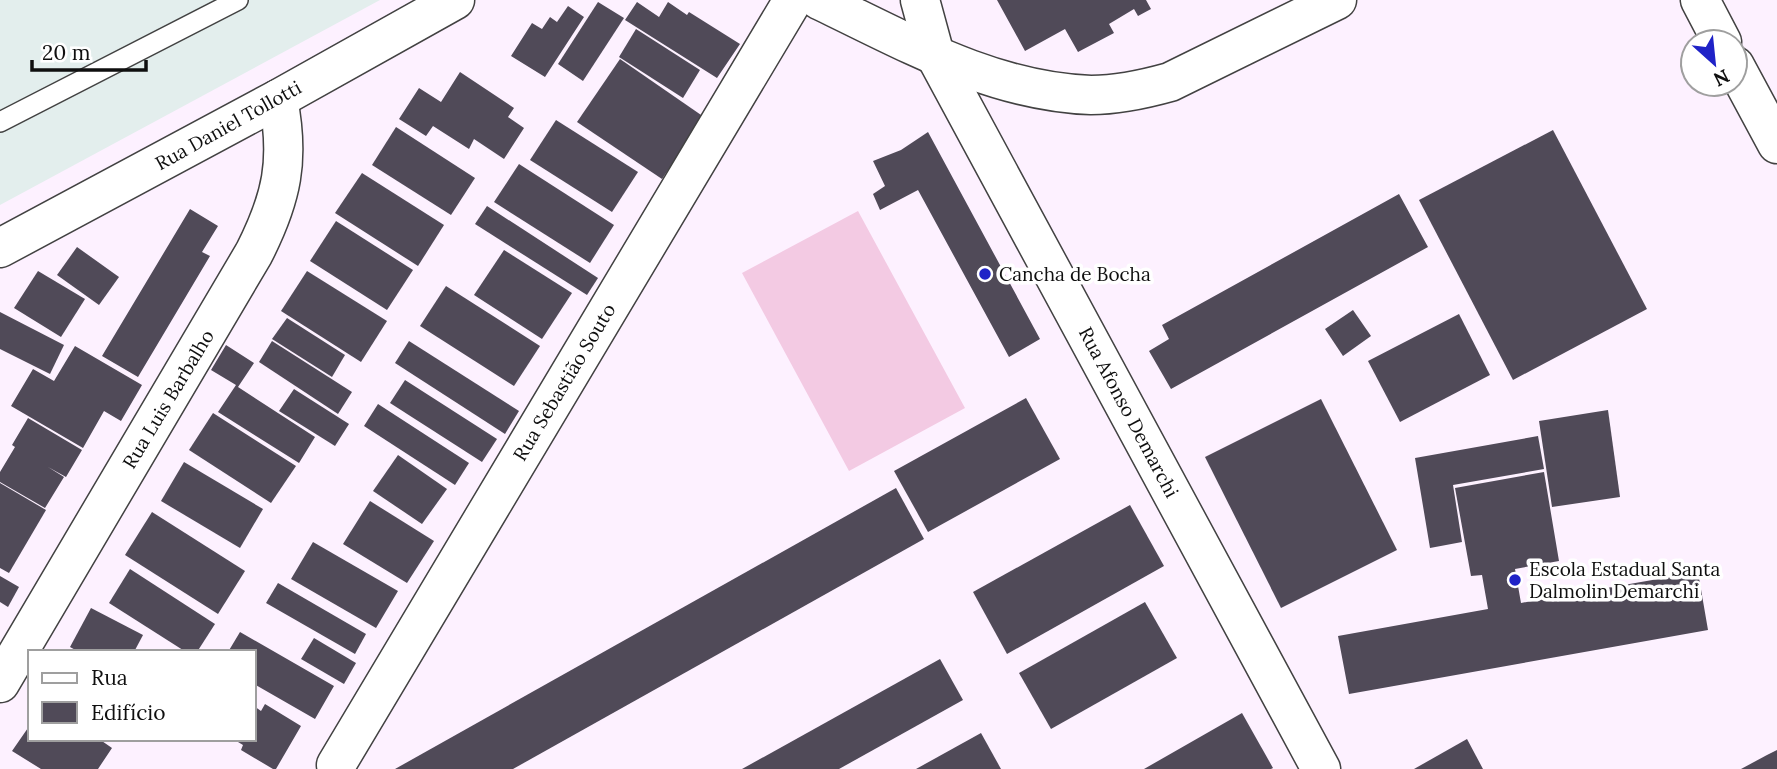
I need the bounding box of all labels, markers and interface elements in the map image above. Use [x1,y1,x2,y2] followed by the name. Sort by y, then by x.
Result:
[32,28,145,72] scale bar
[1679,28,1749,98] north arrow
[42,39,91,66] text: 20 m
[1709,64,1734,92] text: N
[151,75,305,175] street label: Rua Daniel Tollotti
[999,262,1151,286] place label: Cancha de Bocha
[977,266,993,282] marker: Cancha de Bocha
[508,299,620,465] street label: Rua Sebastião Souto
[1074,322,1184,502] street label: Rua Afonso Demarchi
[117,325,219,473] street label: Rua Luis Barbalho
[1529,557,1720,603] place label: Escola Estadual Santa Dalmolin Demarchi
[1507,572,1523,588] marker: Escola Estadual Santa Dalmolin Demarchi
[28,650,256,741] legend
[91,664,128,691] text: Rua
[91,699,166,726] text: Edifício

